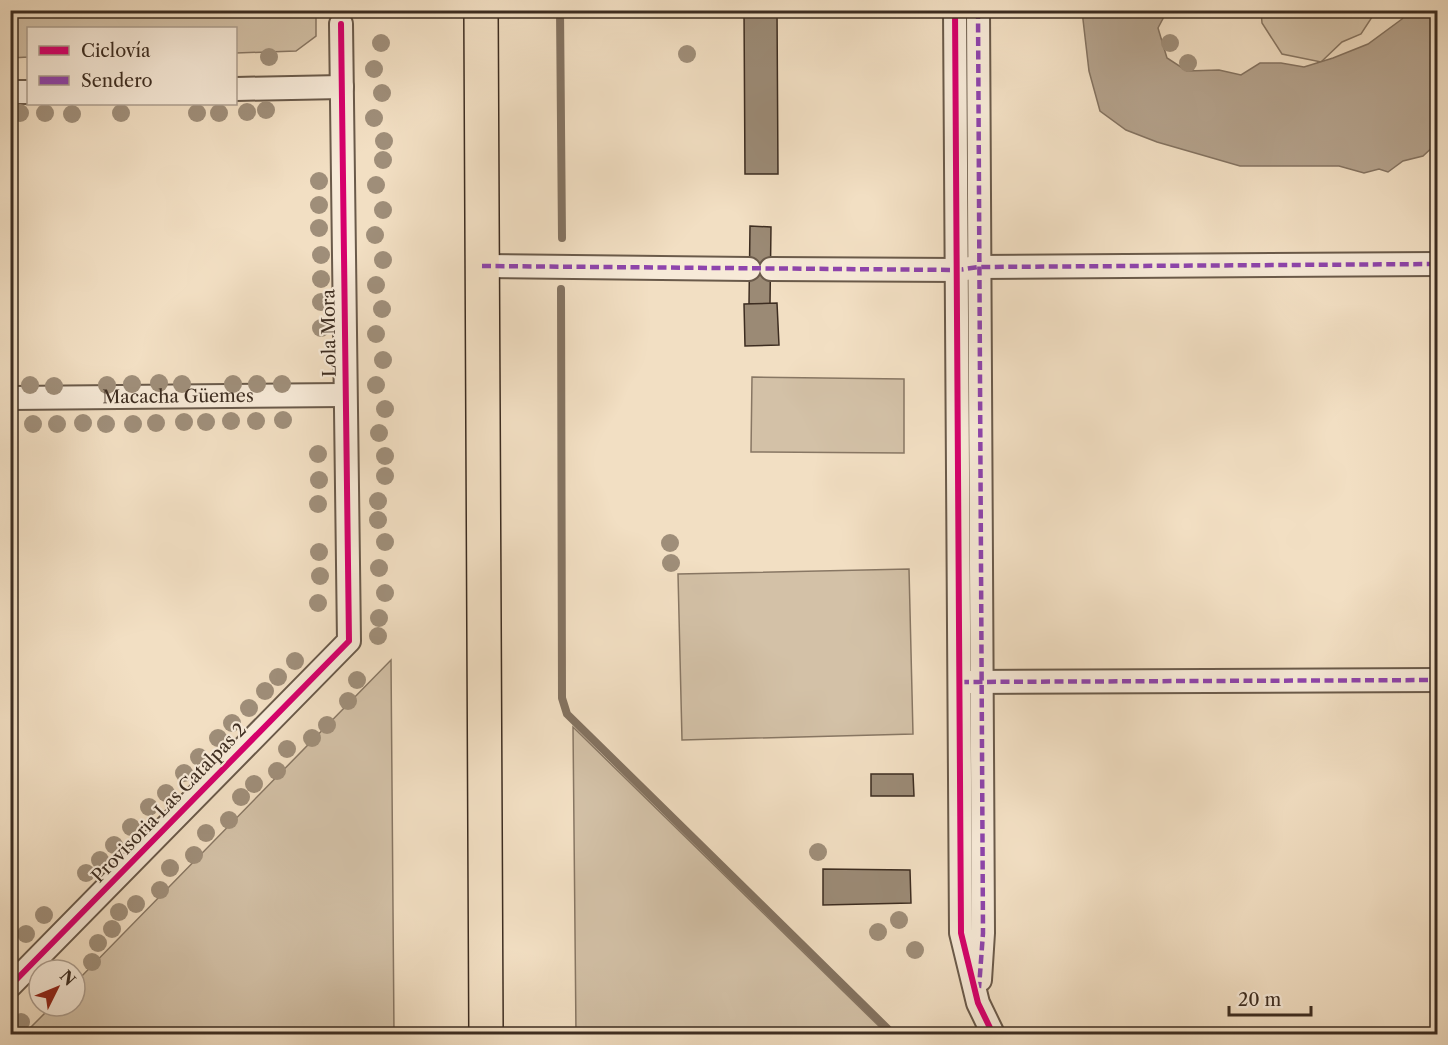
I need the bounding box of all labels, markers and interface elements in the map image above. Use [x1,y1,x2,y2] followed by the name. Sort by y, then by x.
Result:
[27,27,237,105] legend
[81,40,151,62] text: Ciclovía
[81,70,153,92] text: Sendero
[317,288,341,377] street label: Lola Mora
[102,385,254,408] street label: Macacha Güemes
[87,719,251,887] street label: Provisoria Las Catalpas 2
[27,958,87,1018] north arrow
[56,966,80,990] text: N
[1229,979,1312,1017] scale bar
[1238,989,1282,1011] text: 20 m

